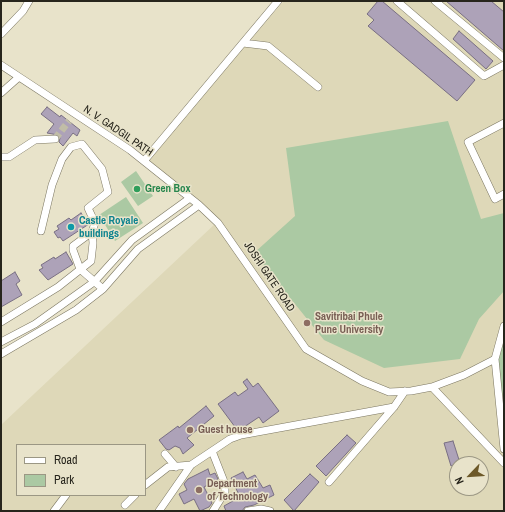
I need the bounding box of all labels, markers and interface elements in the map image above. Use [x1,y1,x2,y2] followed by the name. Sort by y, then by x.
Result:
[81,103,155,159] street label: N. V. GADGIL PATH
[145,182,191,196] place label: Green Box
[132,184,142,194] marker: Green Box
[79,214,138,240] place label: Castle Royale buildings
[66,222,76,232] marker: Castle Royale buildings
[241,240,297,314] street label: JOSHI GATE ROAD
[315,310,383,336] place label: Savitribai Phule Pune University
[302,318,312,328] marker: Savitribai Phule Pune University
[198,423,253,437] place label: Guest house
[185,425,195,435] marker: Guest house
[16,444,146,496] legend
[54,452,78,468] text: Road
[449,456,489,496] north arrow
[54,472,74,488] text: Park
[451,475,467,487] text: N
[207,477,268,503] place label: Department of Technology
[194,485,204,495] marker: Department of Technology

